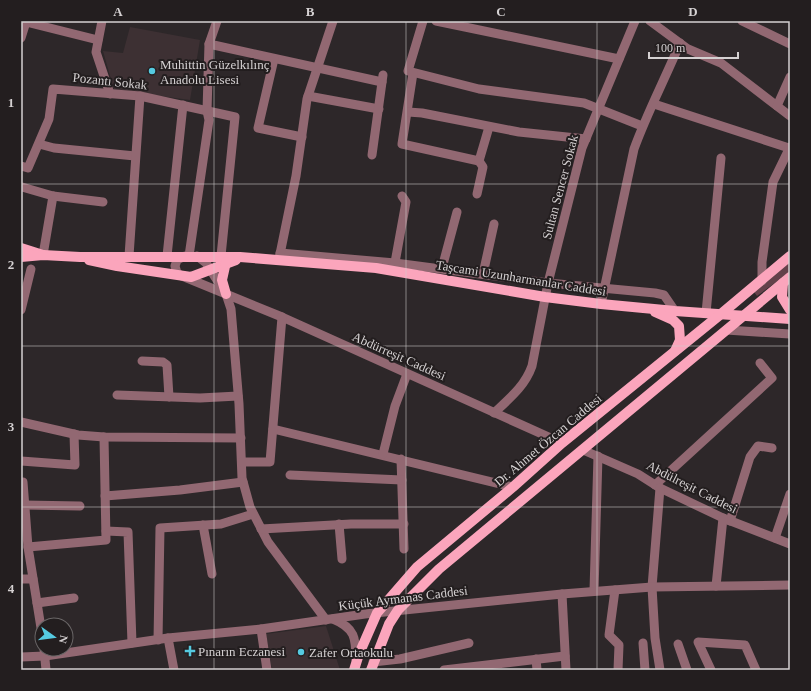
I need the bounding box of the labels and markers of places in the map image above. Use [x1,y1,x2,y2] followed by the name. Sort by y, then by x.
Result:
[160,57,270,87] place label: Muhittin Güzelkılınç Anadolu Lisesi
[147,66,157,76] marker: Muhittin Güzelkılınç Anadolu Lisesi
[198,644,285,659] place label: Pınarın Eczanesi
[309,645,394,660] place label: Zafer Ortaokulu
[185,646,195,656] marker: Pınarın Eczanesi
[296,647,306,657] marker: Zafer Ortaokulu

